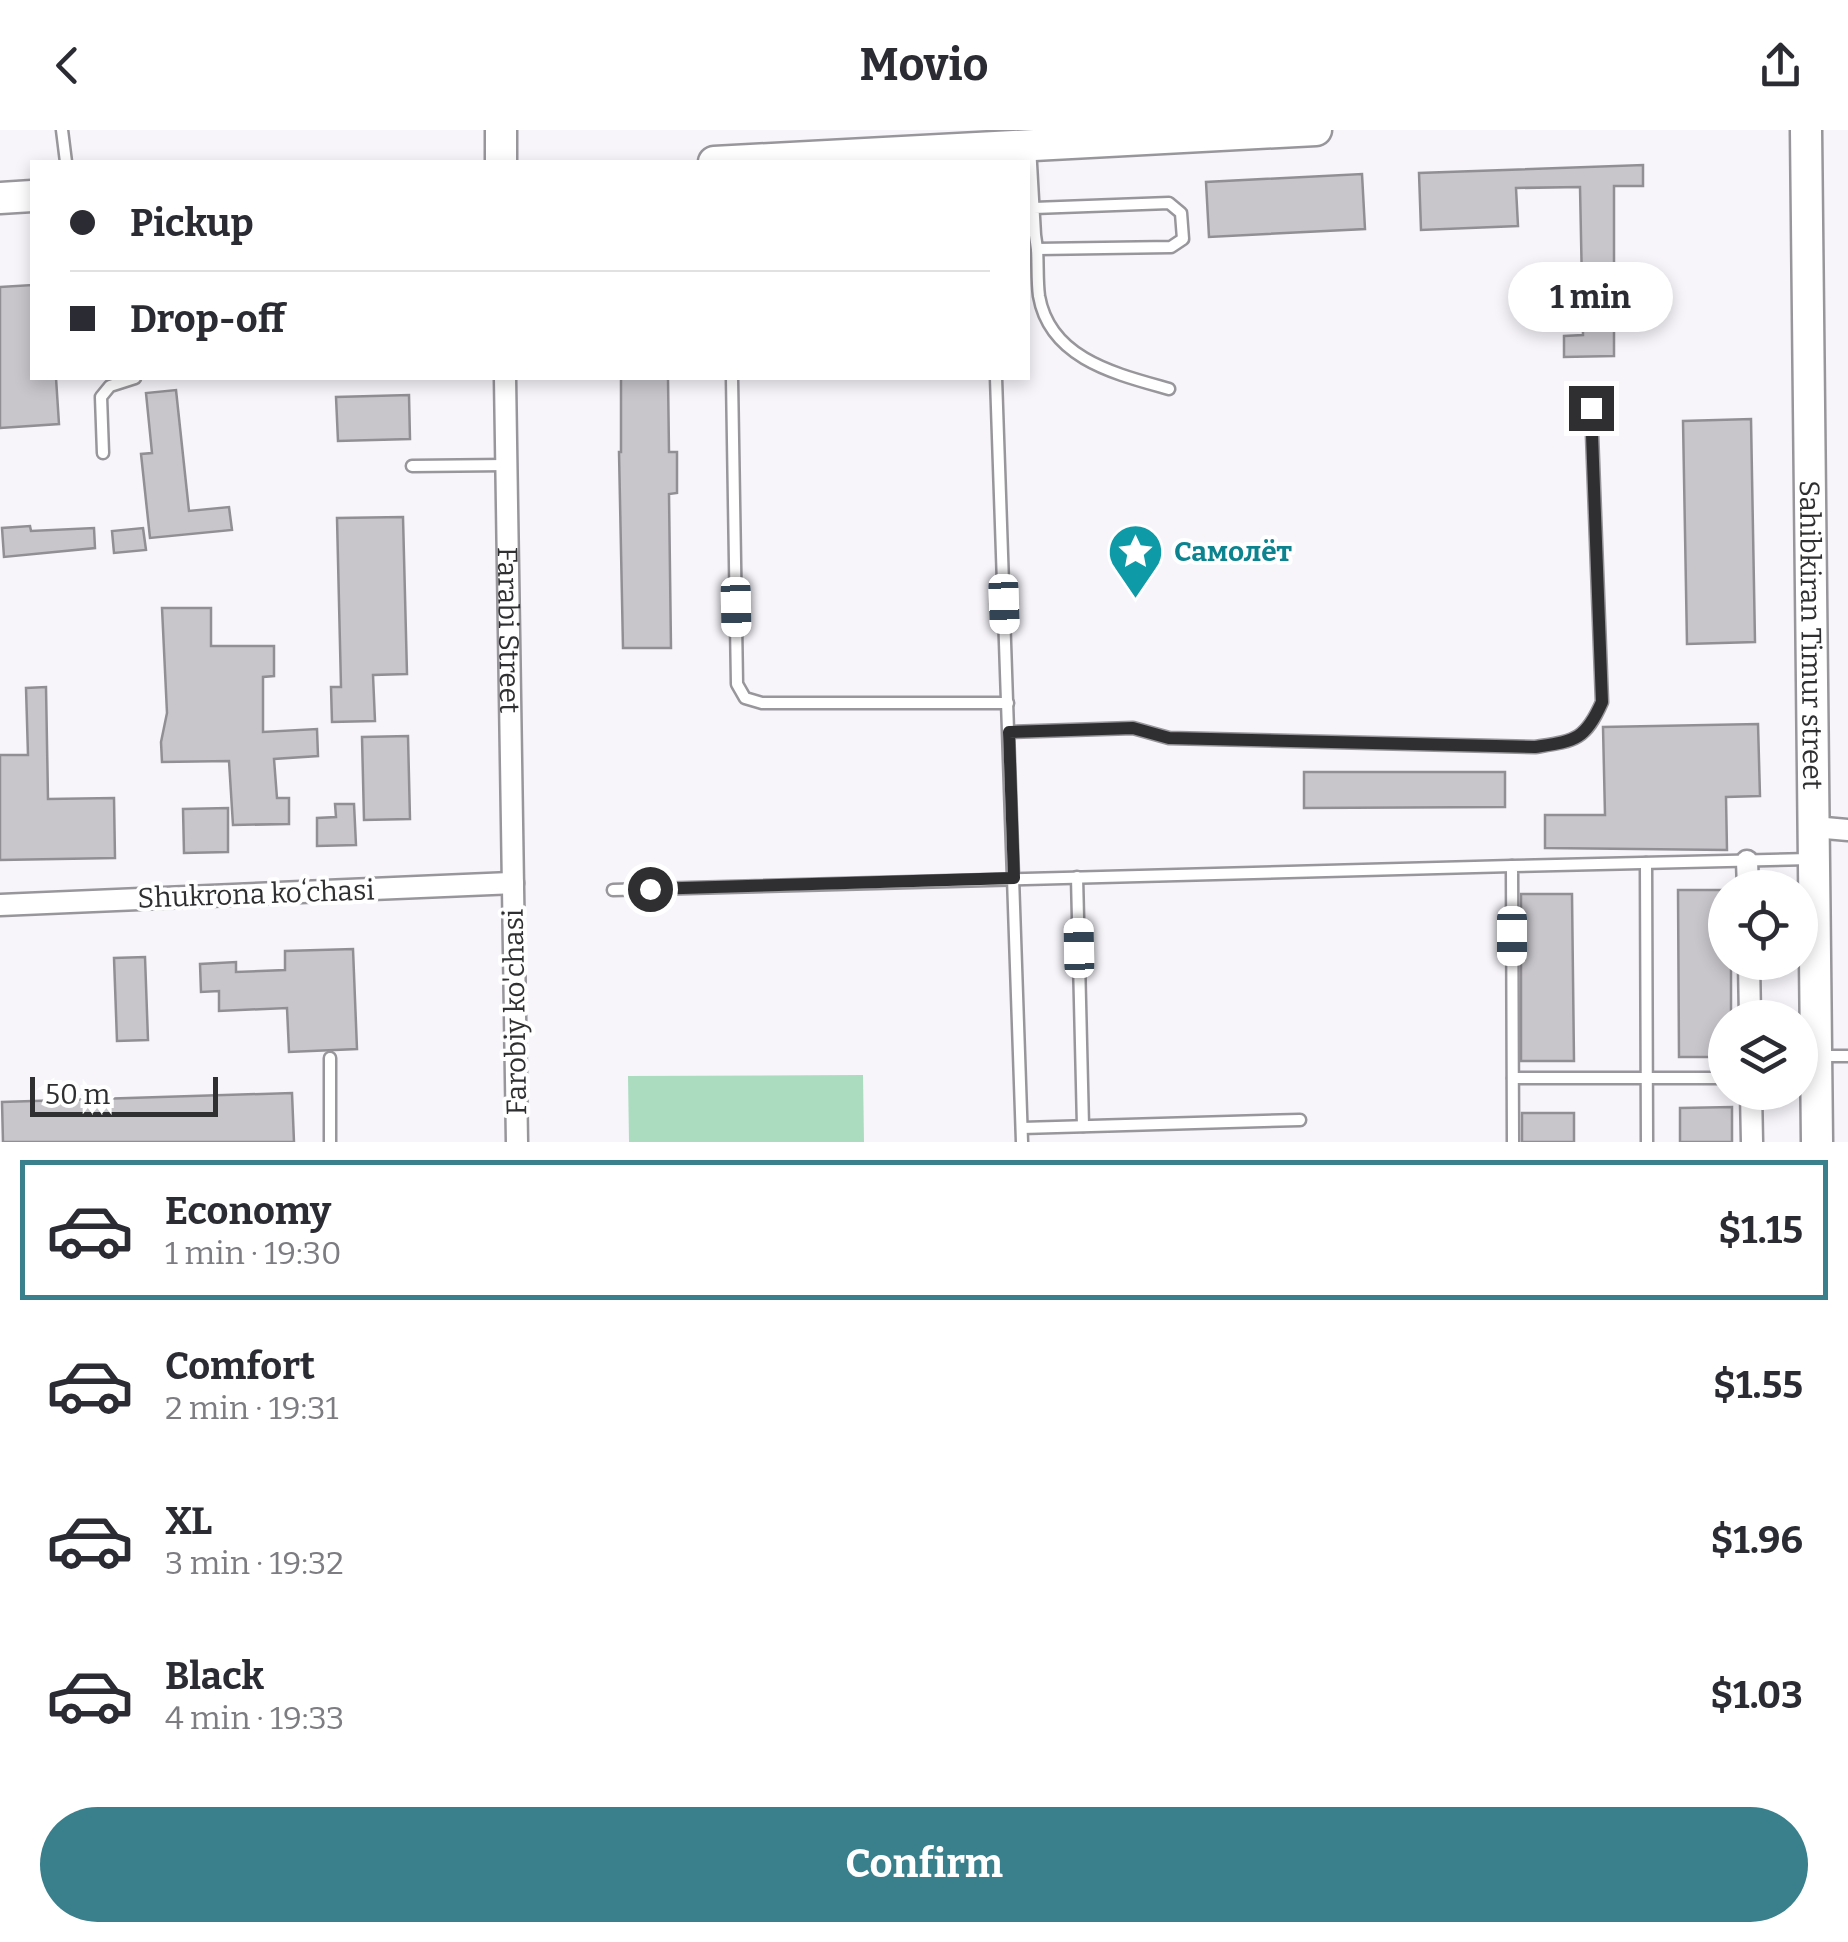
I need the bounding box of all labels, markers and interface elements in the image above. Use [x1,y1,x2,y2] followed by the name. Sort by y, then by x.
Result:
[40,38,95,93] icon: back
[860,38,988,92] text: Movio
[1753,38,1808,93] icon: share
[130,200,254,246] text: Pickup
[1508,263,1674,333] callout: 1 min
[1550,278,1631,316] text: 1 min
[130,296,285,342] text: Drop-off
[1569,386,1614,431] route end
[1793,480,1830,790] street label: Sahibkiran Timur street
[1105,521,1165,600] place icon: Самолёт
[1174,535,1292,568] place label: Самолёт
[491,547,527,713] street label: Farabi Street
[988,573,1020,635] car
[720,577,752,637] car
[628,867,673,912] route start
[1708,870,1818,1110] map controls
[1708,870,1818,980] button: locate
[137,873,375,915] street label: Shukrona koʻchasi
[1497,906,1527,966] car
[497,908,533,1116] street label: Farobiy ko'chasi
[1063,918,1095,978] car
[1708,1000,1818,1110] button: layers
[30,1072,218,1116] scale bar
[45,1078,110,1111] text: 50 m
[45,1185,135,1275] icon: car
[165,1188,331,1234] text: Economy
[1718,1207,1803,1253] text: $1.15
[165,1234,342,1272] text: 1 min · 19:30
[45,1340,135,1430] icon: car
[165,1343,315,1389] text: Comfort
[1713,1362,1803,1408] text: $1.55
[165,1389,338,1427] text: 2 min · 19:31
[45,1495,135,1585] icon: car
[165,1498,212,1544] text: XL
[1710,1517,1803,1563] text: $1.96
[165,1544,344,1582] text: 3 min · 19:32
[45,1650,135,1740] icon: car
[165,1653,264,1699] text: Black
[1710,1672,1803,1718] text: $1.03
[165,1699,344,1737] text: 4 min · 19:33
[40,1807,1808,1922] button: Confirm

